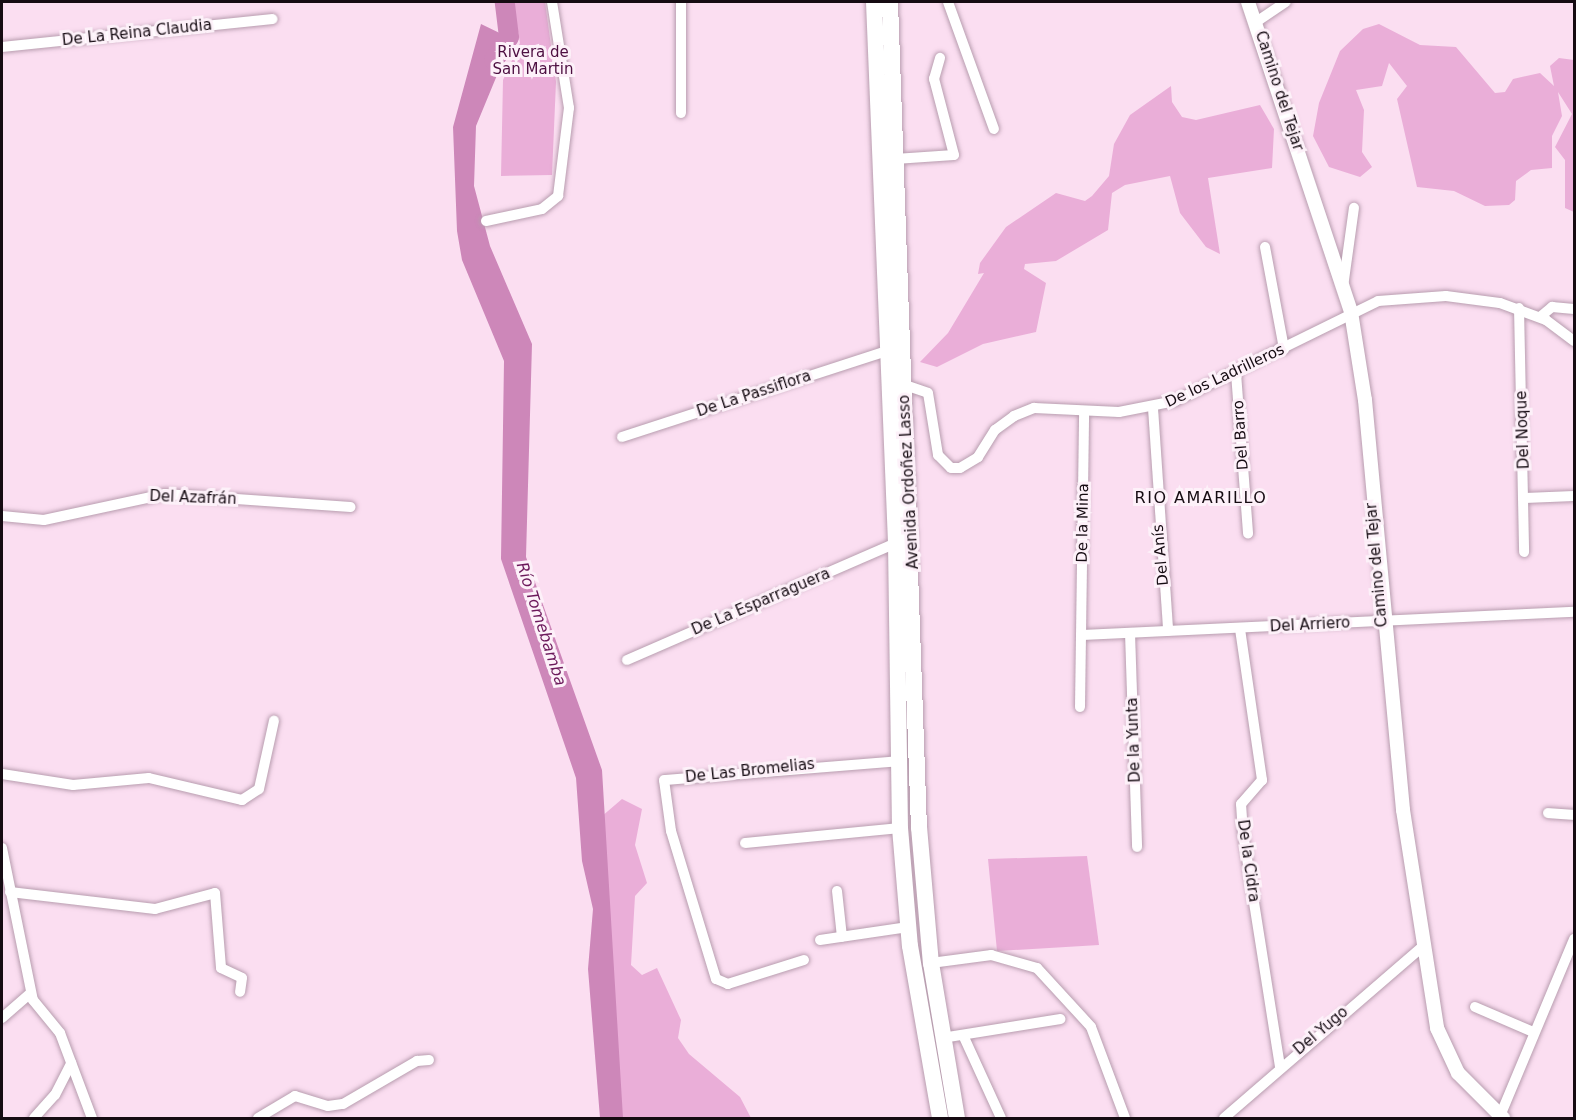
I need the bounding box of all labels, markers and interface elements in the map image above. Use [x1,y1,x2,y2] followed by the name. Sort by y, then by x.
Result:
[61,16,213,50] street label: De La Reina Claudia
[1251,29,1307,153] street label: Camino del Tejar
[493,43,573,78] park label: Rivera de San Martin
[1163,341,1287,411] street label: De los Ladrilleros
[695,367,813,421] street label: De La Passiflora
[1513,391,1533,469] street label: Del Noque
[895,394,923,570] street label: Avenida Ordoñez Lasso
[1230,399,1252,471] street label: Del Barro
[1073,483,1093,563] street label: De la Mina
[149,487,237,509] street label: Del Azafrán
[1135,488,1267,508] district label: RIO AMARILLO
[1363,502,1391,628] street label: Camino del Tejar
[1149,524,1173,586] street label: Del Anís
[512,560,570,688] water label: Río Tomebamba
[689,565,833,639] street label: De La Esparraguera
[1269,614,1351,636] street label: Del Arriero
[1124,697,1144,783] street label: De la Yunta
[684,755,816,787] street label: De Las Bromelias
[1233,819,1263,903] street label: De la Cidra
[1290,1003,1352,1059] street label: Del Yugo

